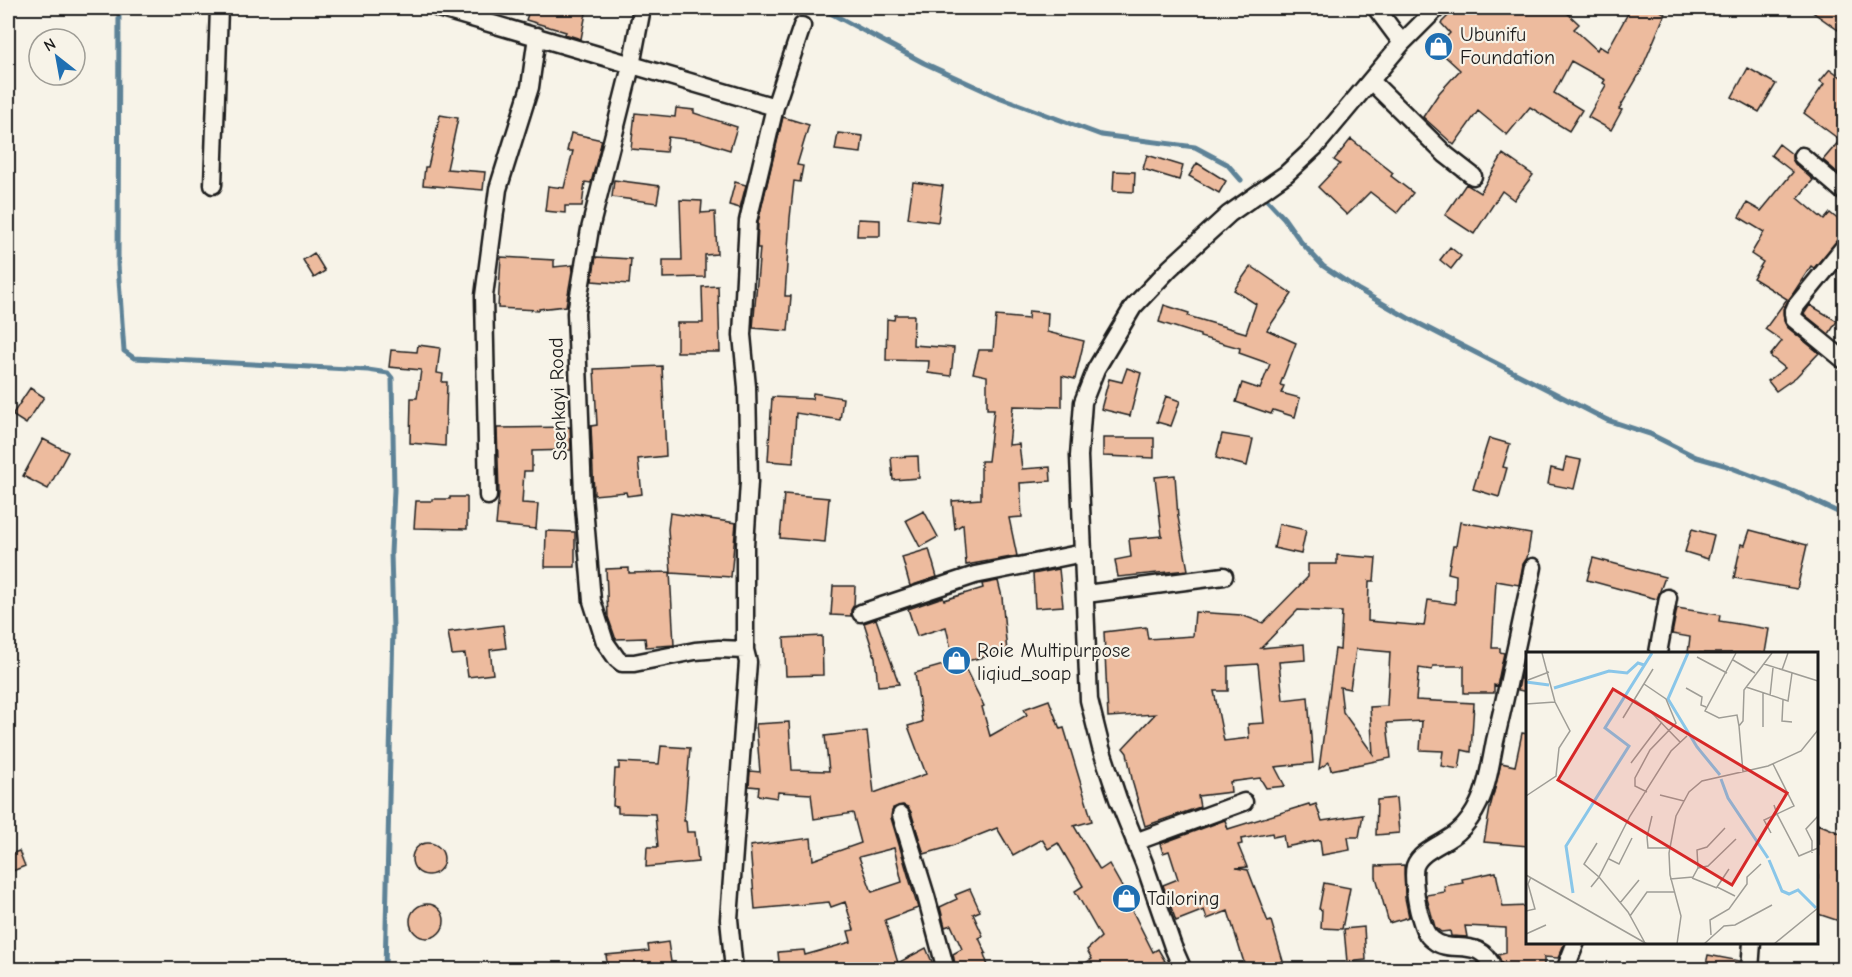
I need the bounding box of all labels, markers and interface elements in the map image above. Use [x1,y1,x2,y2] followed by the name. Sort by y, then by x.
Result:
[1460,23,1555,69] place label: Ubunifu Foundation
[27,27,87,87] north arrow
[1423,30,1455,62] shop icon: Ubunifu Foundation
[41,35,59,55] text: N
[544,337,572,461] street label: Ssenkayi Road
[977,639,1130,685] place label: Roie Multipurpose liqiud_soap
[940,645,972,677] shop icon: Roie Multipurpose liqiud_soap
[1526,652,1819,944] inset map
[1110,882,1142,914] shop icon: Tailoring
[1147,887,1220,910] place label: Tailoring

